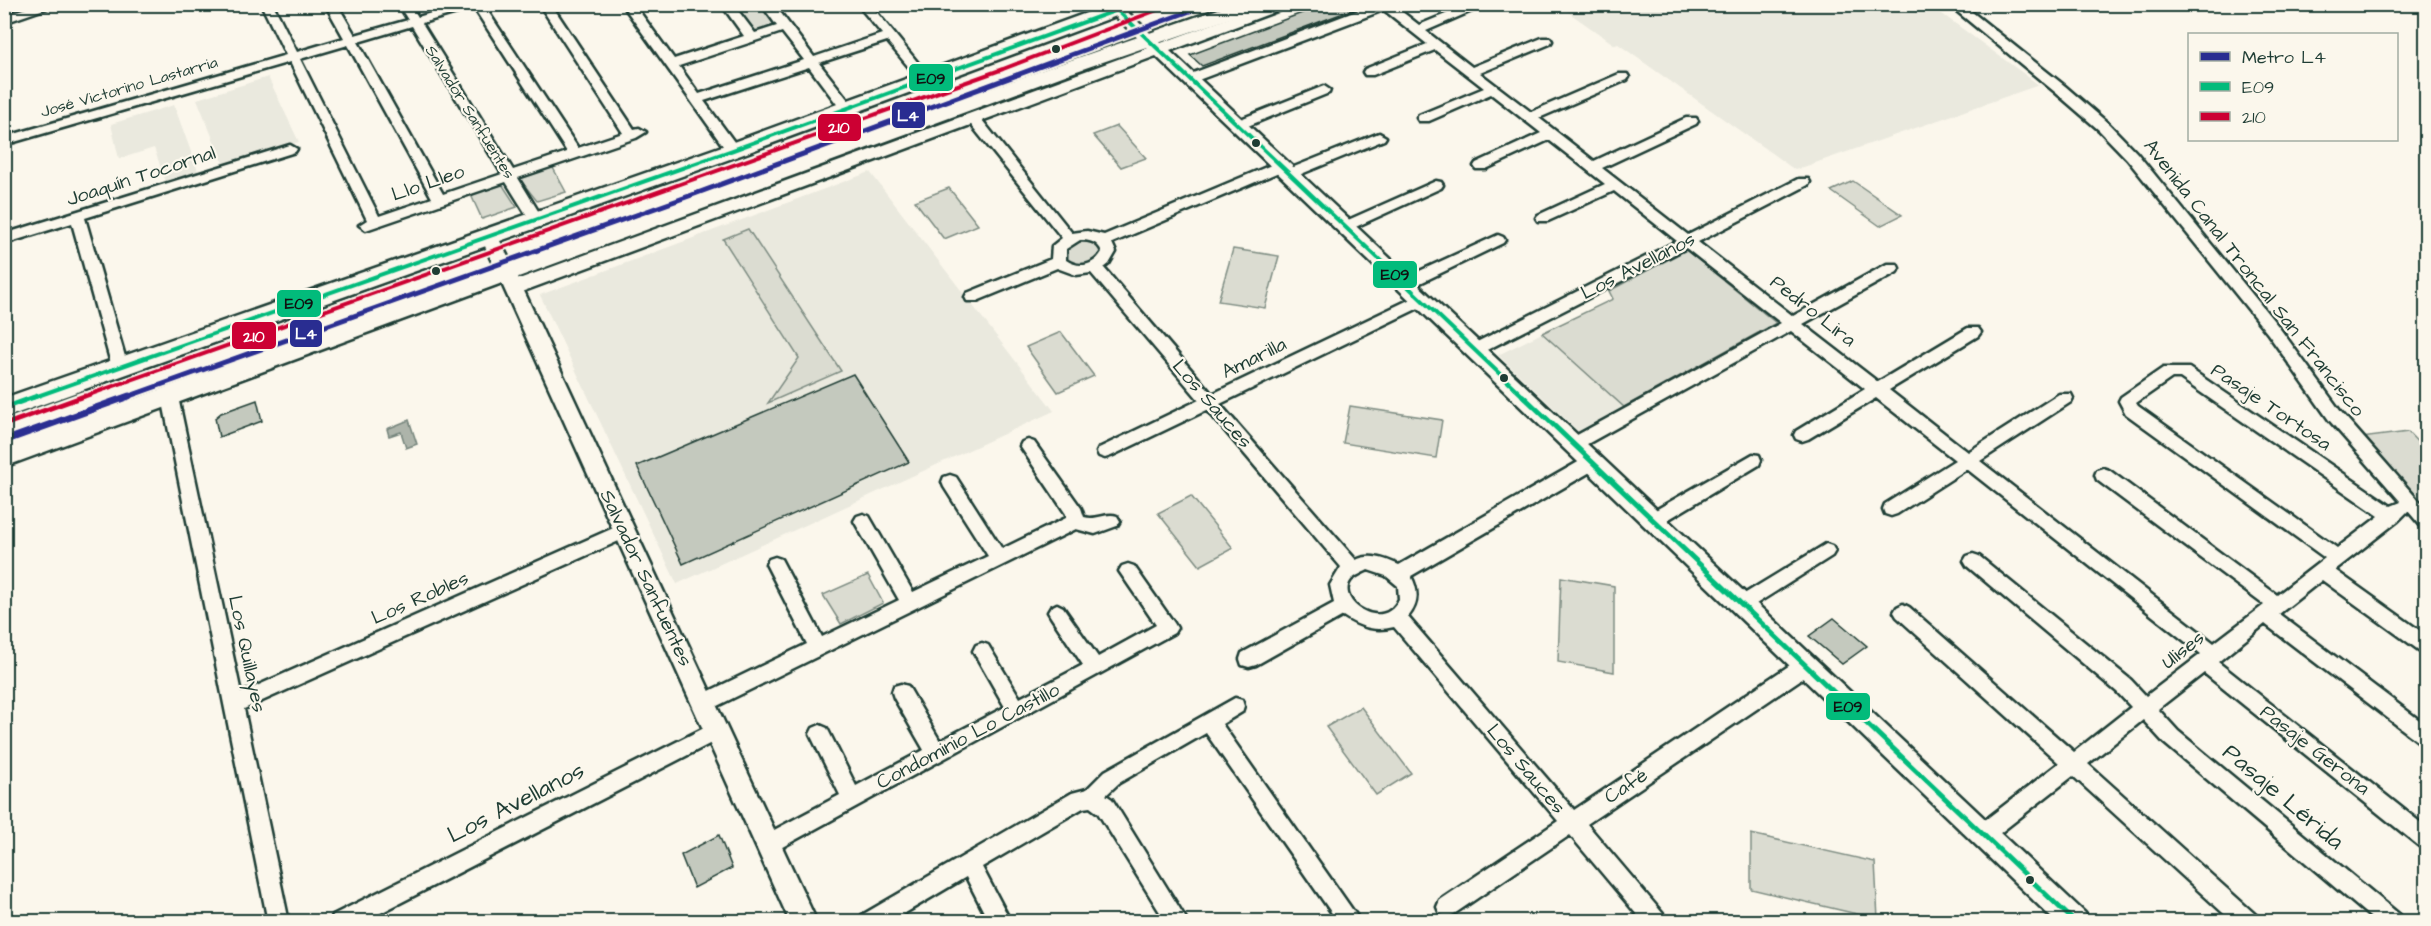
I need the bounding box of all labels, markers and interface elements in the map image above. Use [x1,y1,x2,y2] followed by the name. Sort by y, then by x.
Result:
[2188,33,2398,141] legend
[420,41,520,183] street label: Salvador Sanfuentes
[1050,43,1062,55] unlabelled marker
[2242,45,2326,70] text: Metro L4
[38,51,220,123] street label: José Victorino Lastarria
[908,63,954,92] line badge: E09
[917,68,945,90] text: E09
[2242,75,2274,100] text: E09
[891,101,926,129] line badge: L4
[897,105,919,127] text: L4
[2242,105,2266,130] text: 210
[817,113,862,142] line badge: 210
[827,117,850,139] text: 210
[2137,133,2371,423] street label: Avenida Canal Troncal San Francisco
[1250,137,1262,149] unlabelled marker
[63,139,219,213] street label: Joaquín Tocornal
[388,158,468,208] street label: Llo Lleo
[1576,225,1700,307] street label: Los Avellanos
[1372,260,1418,289] line badge: E09
[1381,264,1409,286] text: E09
[430,265,442,277] unlabelled marker
[1764,269,1862,353] street label: Pedro Lira
[276,289,322,318] line badge: E09
[285,293,313,315] text: E09
[289,319,323,348] line badge: L4
[231,321,277,350] line badge: 210
[295,323,317,345] text: L4
[242,326,265,348] text: 210
[1217,330,1291,386] street label: Amarilla
[1165,353,1259,455] street label: Los Sauces
[2205,356,2337,458] street label: Pasaje Tortosa
[1498,372,1510,384] unlabelled marker
[593,485,699,671] street label: Salvador Sanfuentes
[367,564,473,632] street label: Los Robles
[220,593,273,715] street label: Los Quillayes
[2155,624,2211,676] street label: Ulises
[871,676,1065,796] street label: Condominio Lo Castillo
[1825,692,1871,721] line badge: E09
[1834,696,1862,718] text: E09
[2254,698,2376,802] street label: Pasaje Gerona
[1480,718,1572,820] street label: Los Sauces
[2215,736,2351,858] street label: Pasaje Lérida
[442,754,590,852] street label: Los Avellanos
[1599,761,1653,811] street label: Café
[2024,874,2036,886] unlabelled marker

